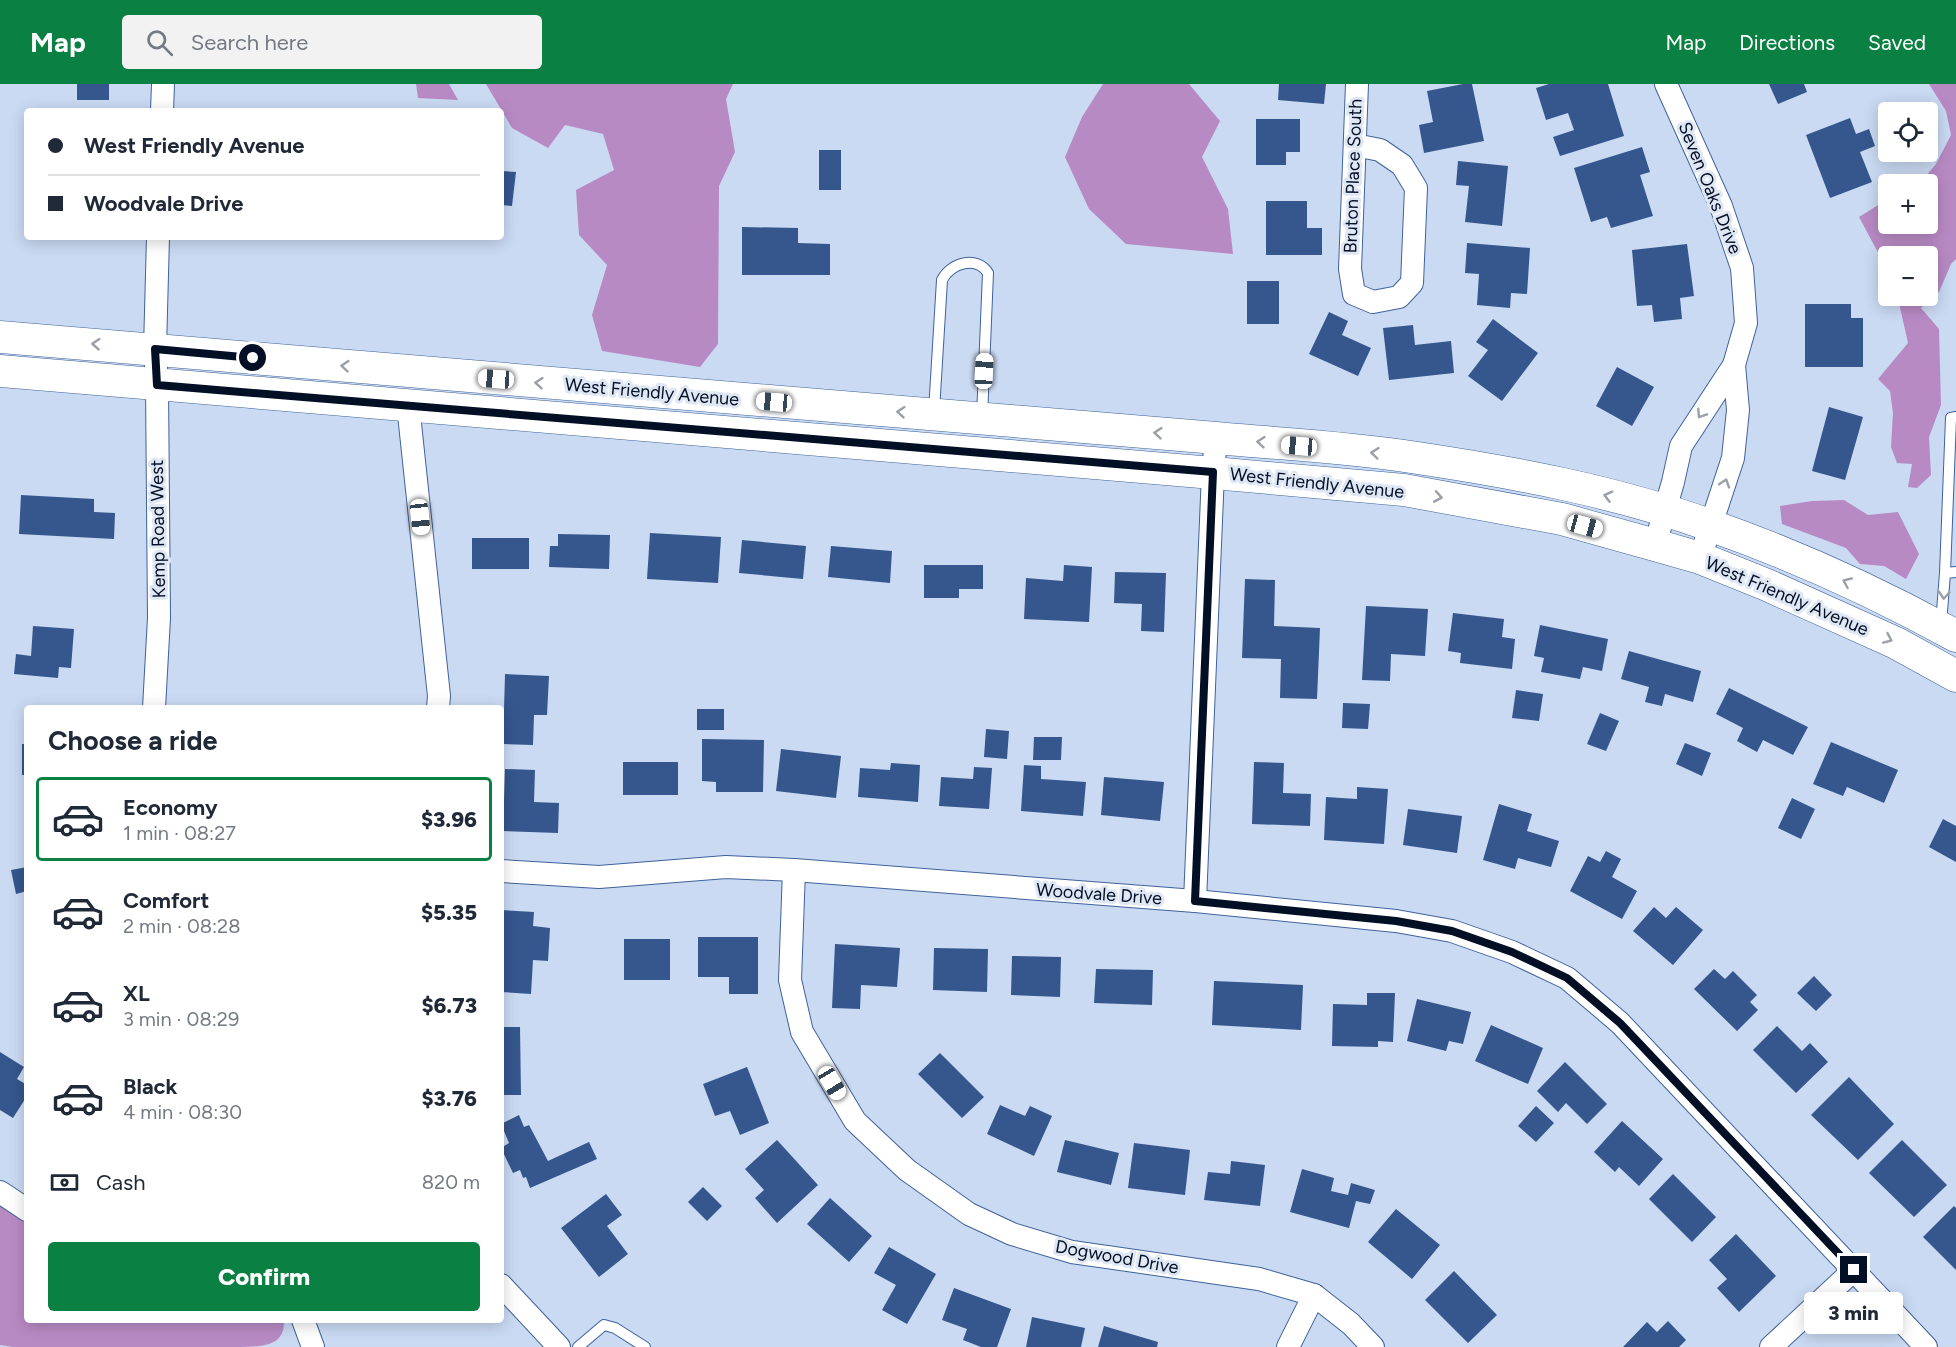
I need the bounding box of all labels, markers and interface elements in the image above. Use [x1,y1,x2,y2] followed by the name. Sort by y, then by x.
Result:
[122,15,542,69] search box
[30,25,86,59] text: Map
[143,26,176,59] icon: search
[191,29,308,56] text: Search here
[1665,30,1706,55] text: Map
[1739,30,1835,55] text: Directions
[1868,30,1926,55] text: Saved
[1339,98,1367,254] street label: Bruton Place South
[1878,102,1938,306] map controls
[1878,102,1938,162] button: locate
[1673,119,1747,257] street label: Seven Oaks Drive
[84,132,304,159] text: West Friendly Avenue
[1878,174,1938,234] button: +
[84,190,243,217] text: Woodvale Drive
[1878,246,1938,306] button: −
[92,338,101,351] one-way arrow
[239,344,266,371] route start
[974,353,994,389] car
[340,360,349,373] one-way arrow
[477,369,515,389] car
[564,373,740,411] street label: West Friendly Avenue
[535,376,544,389] one-way arrow
[755,391,793,413] car
[896,406,905,419] one-way arrow
[1697,408,1709,418] one-way arrow
[1154,427,1163,440] one-way arrow
[1280,435,1318,457] car
[1257,436,1266,449] one-way arrow
[1371,447,1380,460] one-way arrow
[146,459,170,598] street label: Kemp Road West
[1229,463,1405,503] street label: West Friendly Avenue
[1717,478,1730,489] one-way arrow
[1434,490,1443,502] one-way arrow
[1603,490,1613,503] one-way arrow
[409,498,431,536] car
[1565,513,1605,539] car
[1702,552,1872,640] street label: West Friendly Avenue
[1843,578,1854,590] one-way arrow
[1937,590,1950,599] one-way arrow
[1882,632,1893,644] one-way arrow
[48,724,217,757] text: Choose a ride
[51,792,105,846] icon: car
[123,794,218,821] text: Economy
[421,806,477,833] text: $3.96
[123,821,236,845] text: 1 min · 08:27
[1035,879,1163,909] street label: Woodvale Drive
[51,885,105,939] icon: car
[123,887,209,914] text: Comfort
[421,899,477,926] text: $5.35
[123,914,241,938] text: 2 min · 08:28
[51,978,105,1032] icon: car
[123,980,150,1007] text: XL
[421,992,477,1019] text: $6.73
[123,1007,239,1031] text: 3 min · 08:29
[815,1063,849,1103] car
[51,1071,105,1125] icon: car
[123,1073,177,1100] text: Black
[421,1085,477,1112] text: $3.76
[123,1100,242,1124] text: 4 min · 08:30
[48,1166,81,1199] icon: cash
[96,1169,146,1196] text: Cash
[422,1170,480,1194] text: 820 m
[1054,1235,1181,1279] street label: Dogwood Drive
[48,1242,480,1311] button: Confirm
[1840,1256,1867,1283] route end
[1804,1291,1904,1333] callout: 3 min
[1828,1301,1879,1325] text: 3 min

